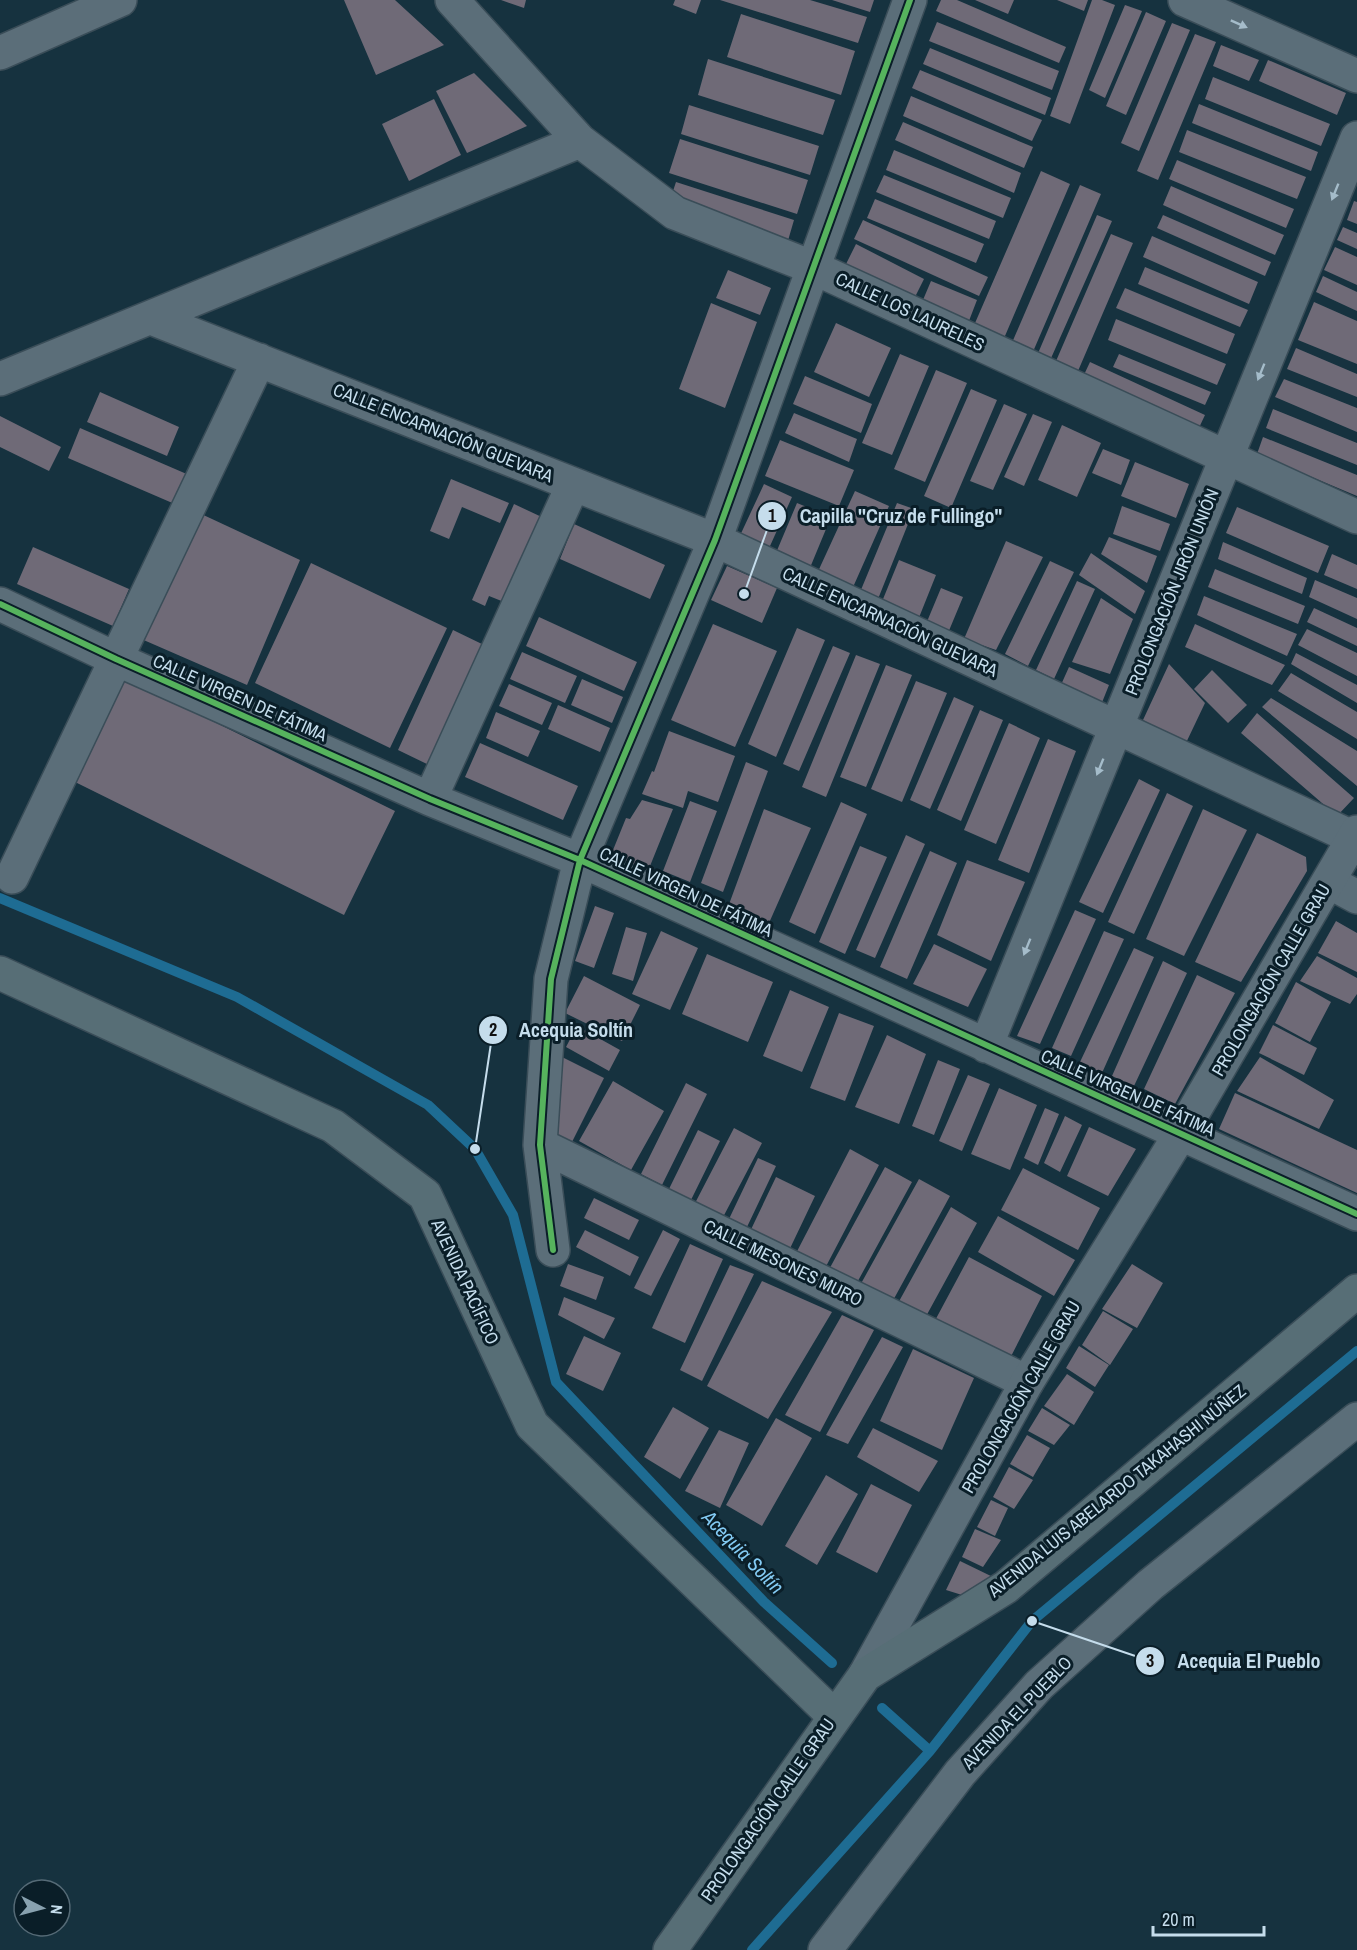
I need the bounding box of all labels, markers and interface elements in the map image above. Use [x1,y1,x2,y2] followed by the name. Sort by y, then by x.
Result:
[1230,19,1248,29] one-way arrow
[1330,183,1340,201] one-way arrow
[832,266,989,357] street label: CALLE LOS LAURELES
[1256,364,1266,382] one-way arrow
[329,377,557,488] street label: CALLE ENCARNACIÓN GUEVARA
[1119,485,1224,699] street label: PROLONGACIÓN JIRÓN UNIÓN
[757,497,1014,535] callout: Capilla ''Cruz de Fullingo''
[800,502,1002,529] text: Capilla ''Cruz de Fullingo''
[768,503,777,528] text: 1
[778,561,1002,683] street label: CALLE ENCARNACIÓN GUEVARA
[149,648,331,747] street label: CALLE VIRGEN DE FÁTIMA
[1095,758,1105,776] one-way arrow
[596,840,777,943] street label: CALLE VIRGEN DE FÁTIMA
[1205,879,1336,1080] street label: PROLONGACIÓN CALLE GRAU
[1022,938,1031,956] one-way arrow
[478,1011,645,1049] callout: Acequia Soltín
[519,1016,633,1043] text: Acequia Soltín
[489,1017,497,1042] text: 2
[1037,1043,1219,1142] street label: CALLE VIRGEN DE FÁTIMA
[700,1213,867,1312] street label: CALLE MESONES MURO
[425,1214,505,1349] street label: AVENIDA PACÍFICO
[955,1296,1086,1497] street label: PROLONGACIÓN CALLE GRAU
[982,1379,1251,1603] street label: AVENIDA LUIS ABELARDO TAKAHASHI NÚÑEZ
[696,1503,790,1599] water label: Acequia Soltín
[1135,1642,1332,1680] callout: Acequia El Pueblo
[1177,1647,1321,1674] text: Acequia El Pueblo
[1146,1648,1154,1673] text: 3
[955,1651,1077,1775] street label: AVENIDA EL PUEBLO
[695,1713,840,1906] street label: PROLONGACIÓN CALLE GRAU
[12,1878,72,1938] north arrow
[1153,1899,1264,1937] scale bar
[45,1904,68,1915] text: N
[1162,1907,1195,1932] text: 20 m

